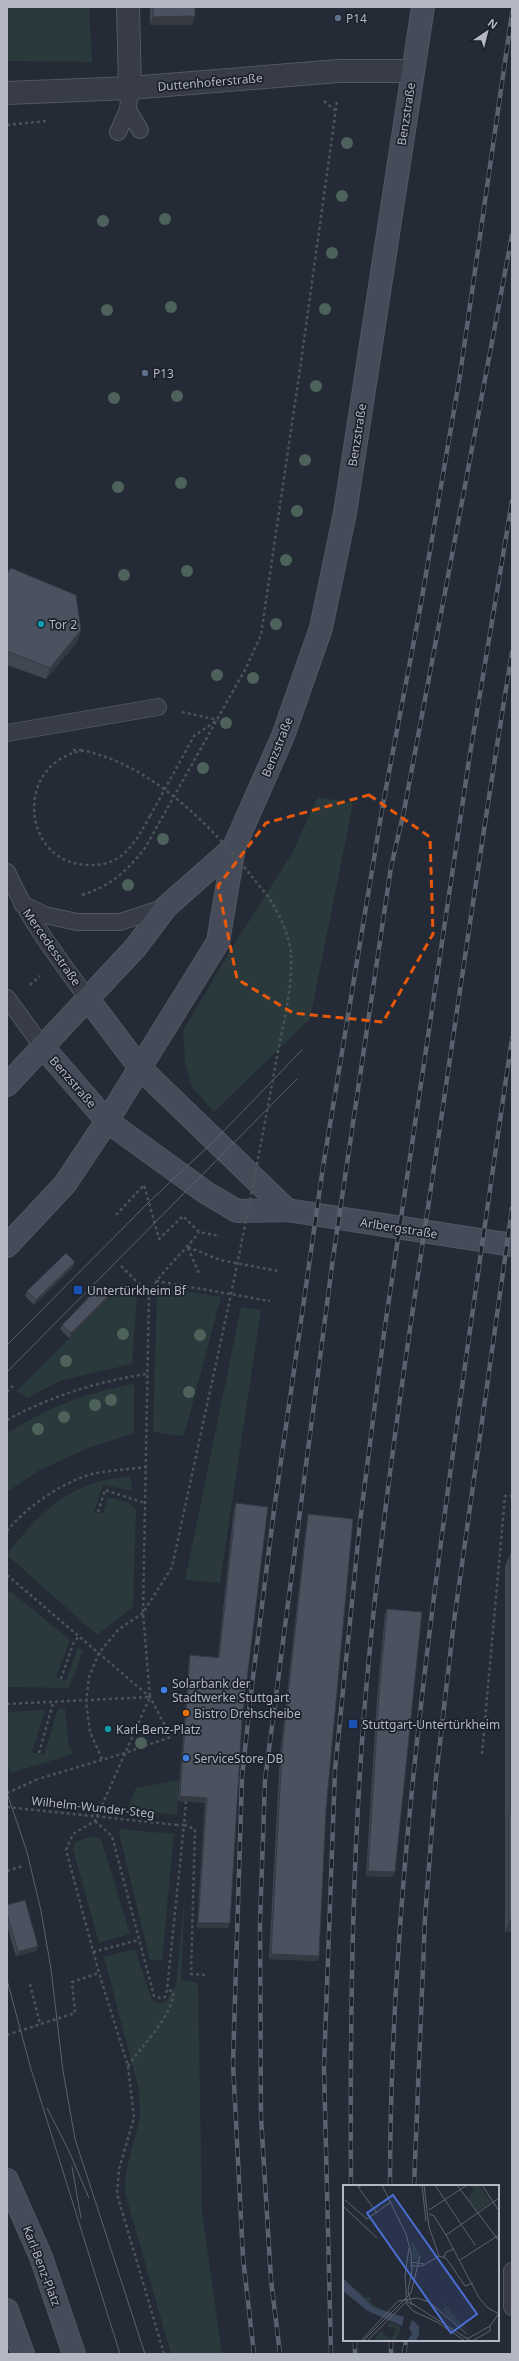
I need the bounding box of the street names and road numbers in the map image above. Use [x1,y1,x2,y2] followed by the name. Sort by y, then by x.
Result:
[157,69,263,95] street label: Duttenhoferstraße
[393,81,419,147] street label: Benzstraße
[344,402,370,468] street label: Benzstraße
[257,714,297,780] street label: Benzstraße
[19,905,85,989] street label: Mercedesstraße
[46,1052,100,1112] street label: Benzstraße
[359,1214,439,1243] street label: Arlbergstraße
[31,1792,155,1822] street label: Wilhelm-Wunder-Steg
[19,2223,65,2309] street label: Karl-Benz-Platz

